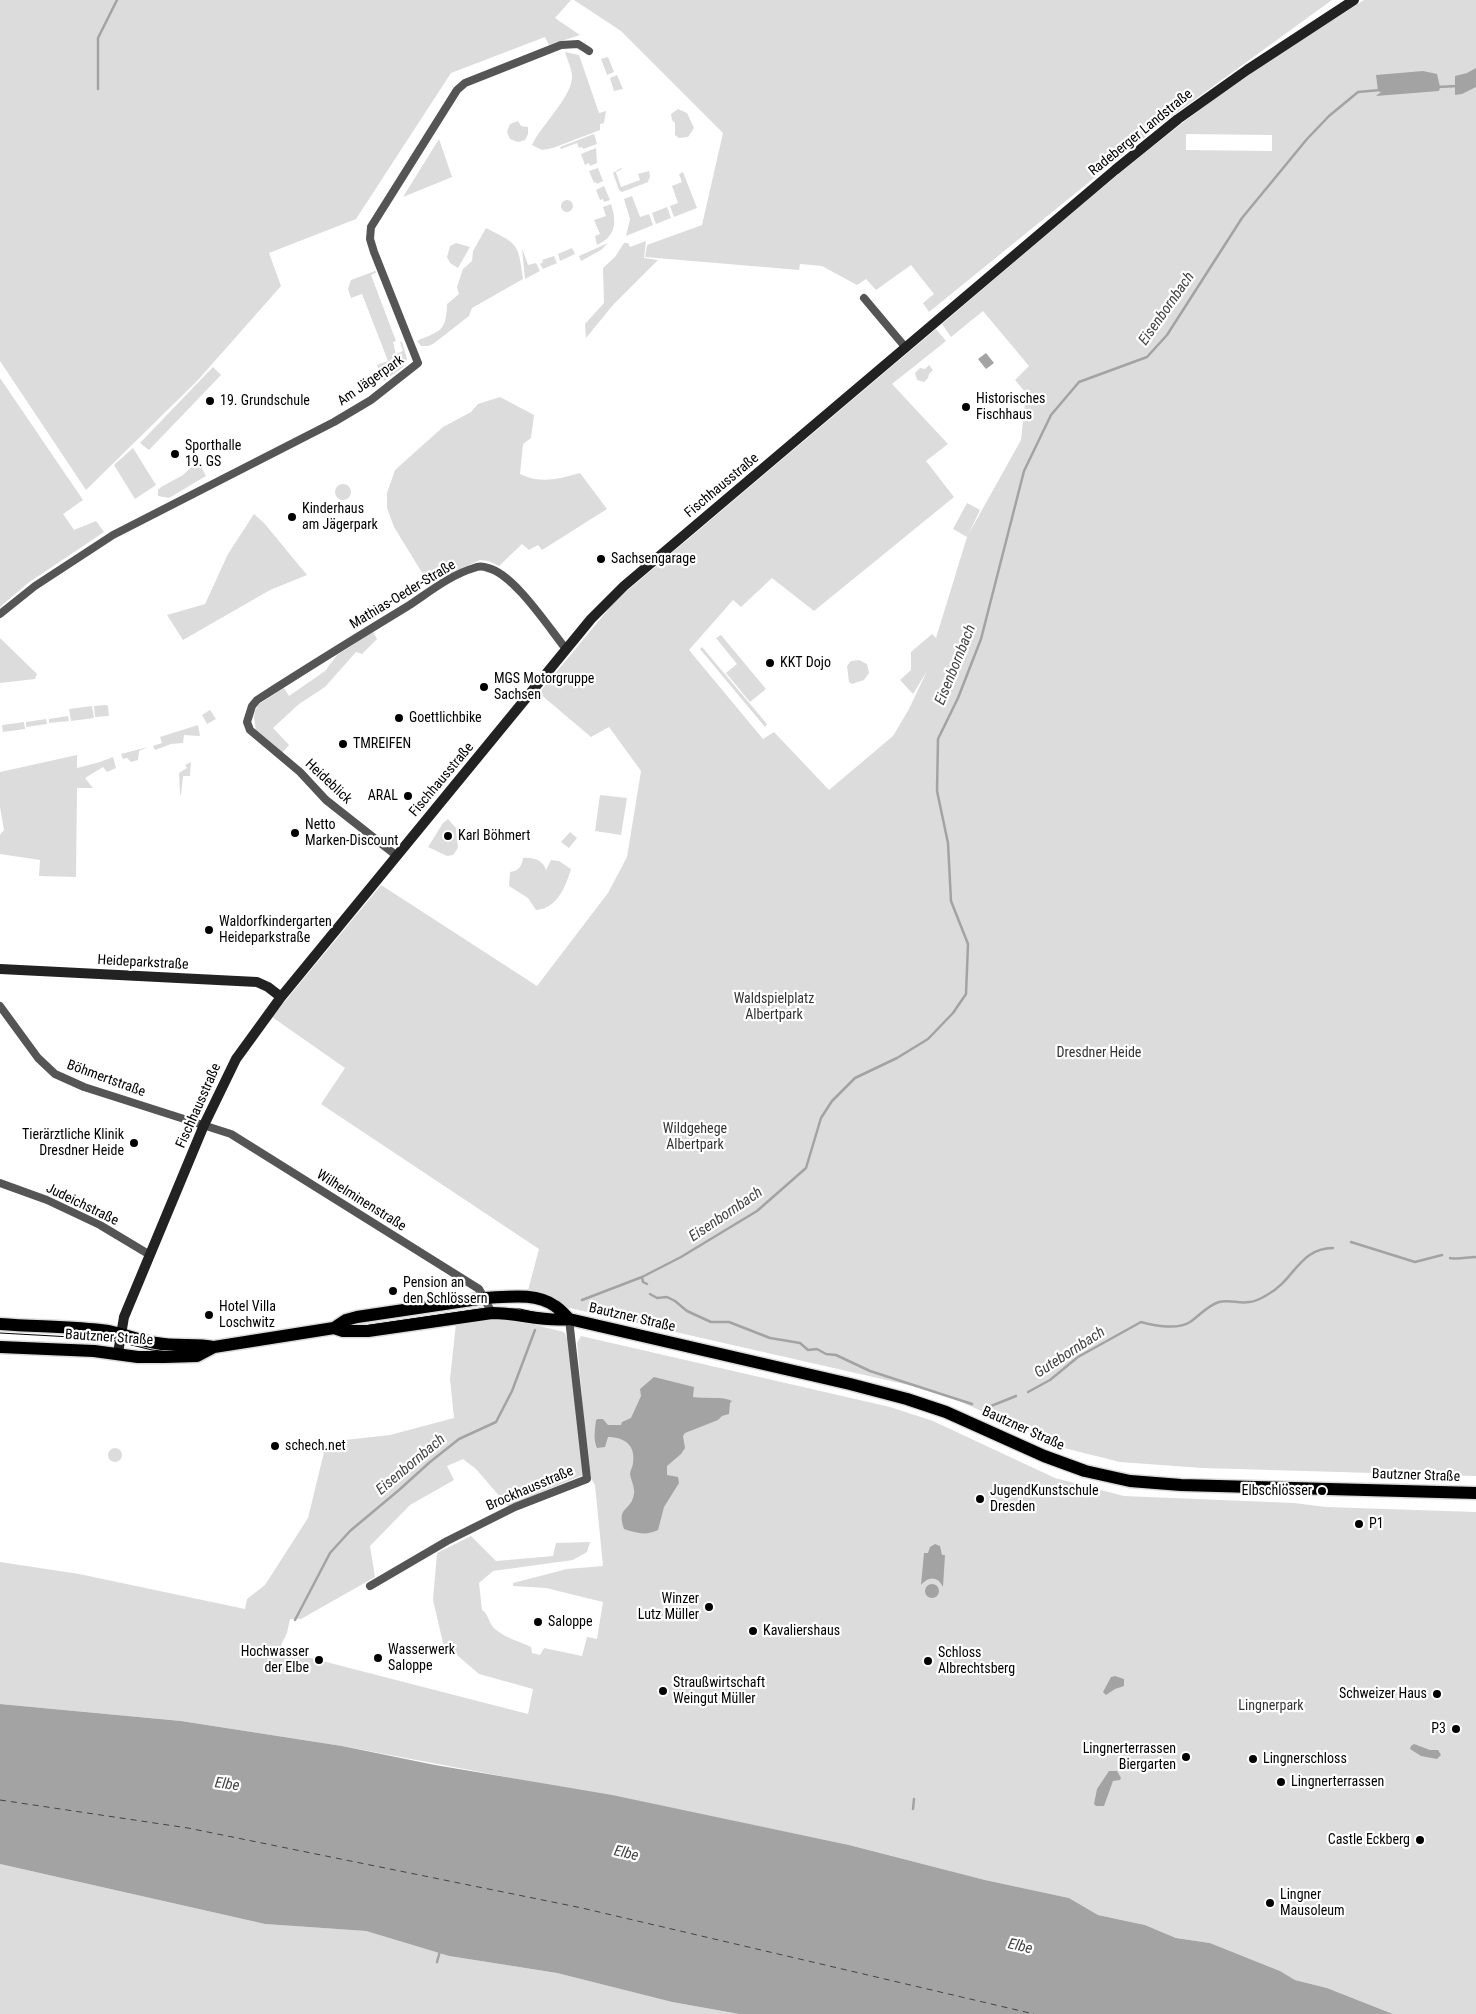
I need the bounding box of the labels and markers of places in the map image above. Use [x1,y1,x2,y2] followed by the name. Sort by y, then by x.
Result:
[976,391,1045,424] place label: Historisches Fischhaus
[220,393,310,409] place label: 19. Grundschule
[204,395,216,407] marker: 19. Grundschule
[960,401,972,413] marker: Historisches Fischhaus
[185,438,241,471] place label: Sporthalle 19. GS
[169,448,181,460] marker: Sporthalle 19. GS
[302,501,378,534] place label: Kinderhaus am Jägerpark
[286,511,298,523] marker: Kinderhaus am Jägerpark
[611,551,696,567] place label: Sachsengarage
[595,553,607,565] marker: Sachsengarage
[780,655,831,671] place label: KKT Dojo
[764,657,776,669] marker: KKT Dojo
[494,671,594,704] place label: MGS Motorgruppe Sachsen
[478,681,490,693] marker: MGS Motorgruppe Sachsen
[409,710,482,726] place label: Goettlichbike
[393,712,405,724] marker: Goettlichbike
[353,736,411,752] place label: TMREIFEN
[337,738,349,750] marker: TMREIFEN
[368,788,398,804] place label: ARAL
[402,790,414,802] marker: ARAL
[305,817,398,850] place label: Netto Marken-Discount
[289,827,301,839] marker: Netto Marken-Discount
[458,828,530,844] place label: Karl Böhmert
[442,830,454,842] marker: Karl Böhmert
[219,914,332,946] place label: Waldorfkindergarten Heideparkstraße
[203,924,215,936] marker: Waldorfkindergarten Heideparkstraße
[22,1127,124,1160] place label: Tierärztliche Klinik Dresdner Heide
[128,1137,140,1149] marker: Tierärztliche Klinik Dresdner Heide
[403,1275,488,1308] place label: Pension an den Schlössern
[387,1285,399,1297] marker: Pension an den Schlössern
[219,1299,276,1331] place label: Hotel Villa Loschwitz
[203,1309,215,1321] marker: Hotel Villa Loschwitz
[285,1438,346,1454] place label: schech.net
[269,1440,281,1452] marker: schech.net
[990,1483,1098,1515] place label: JugendKunstschule Dresden
[1241,1483,1312,1499] place label: Elbschlösser
[1316,1485,1328,1497] marker: Elbschlösser
[974,1493,986,1505] marker: JugendKunstschule Dresden
[1369,1516,1384,1532] place label: P1
[1353,1518,1365,1530] marker: P1
[638,1591,699,1624] place label: Winzer Lutz Müller
[703,1601,715,1613] marker: Winzer Lutz Müller
[548,1614,593,1630] place label: Saloppe
[532,1616,544,1628] marker: Saloppe
[763,1623,840,1639] place label: Kavaliershaus
[747,1625,759,1637] marker: Kavaliershaus
[388,1642,455,1674] place label: Wasserwerk Saloppe
[241,1644,309,1676] place label: Hochwasser der Elbe
[938,1645,1015,1678] place label: Schloss Albrechtsberg
[372,1652,384,1664] marker: Wasserwerk Saloppe
[313,1654,325,1666] marker: Hochwasser der Elbe
[922,1655,934,1667] marker: Schloss Albrechtsberg
[673,1675,765,1708] place label: Straußwirtschaft Weingut Müller
[657,1685,669,1697] marker: Straußwirtschaft Weingut Müller
[1339,1686,1427,1702] place label: Schweizer Haus
[1431,1688,1443,1700] marker: Schweizer Haus
[1431,1721,1446,1737] place label: P3
[1450,1723,1462,1735] marker: P3
[1083,1741,1176,1774] place label: Lingnerterrassen Biergarten
[1180,1751,1192,1763] marker: Lingnerterrassen Biergarten
[1263,1751,1347,1767] place label: Lingnerschloss
[1247,1753,1259,1765] marker: Lingnerschloss
[1291,1774,1384,1790] place label: Lingnerterrassen
[1275,1776,1287,1788] marker: Lingnerterrassen
[1328,1832,1410,1848] place label: Castle Eckberg
[1414,1834,1426,1846] marker: Castle Eckberg
[1280,1887,1345,1920] place label: Lingner Mausoleum
[1264,1897,1276,1909] marker: Lingner Mausoleum

